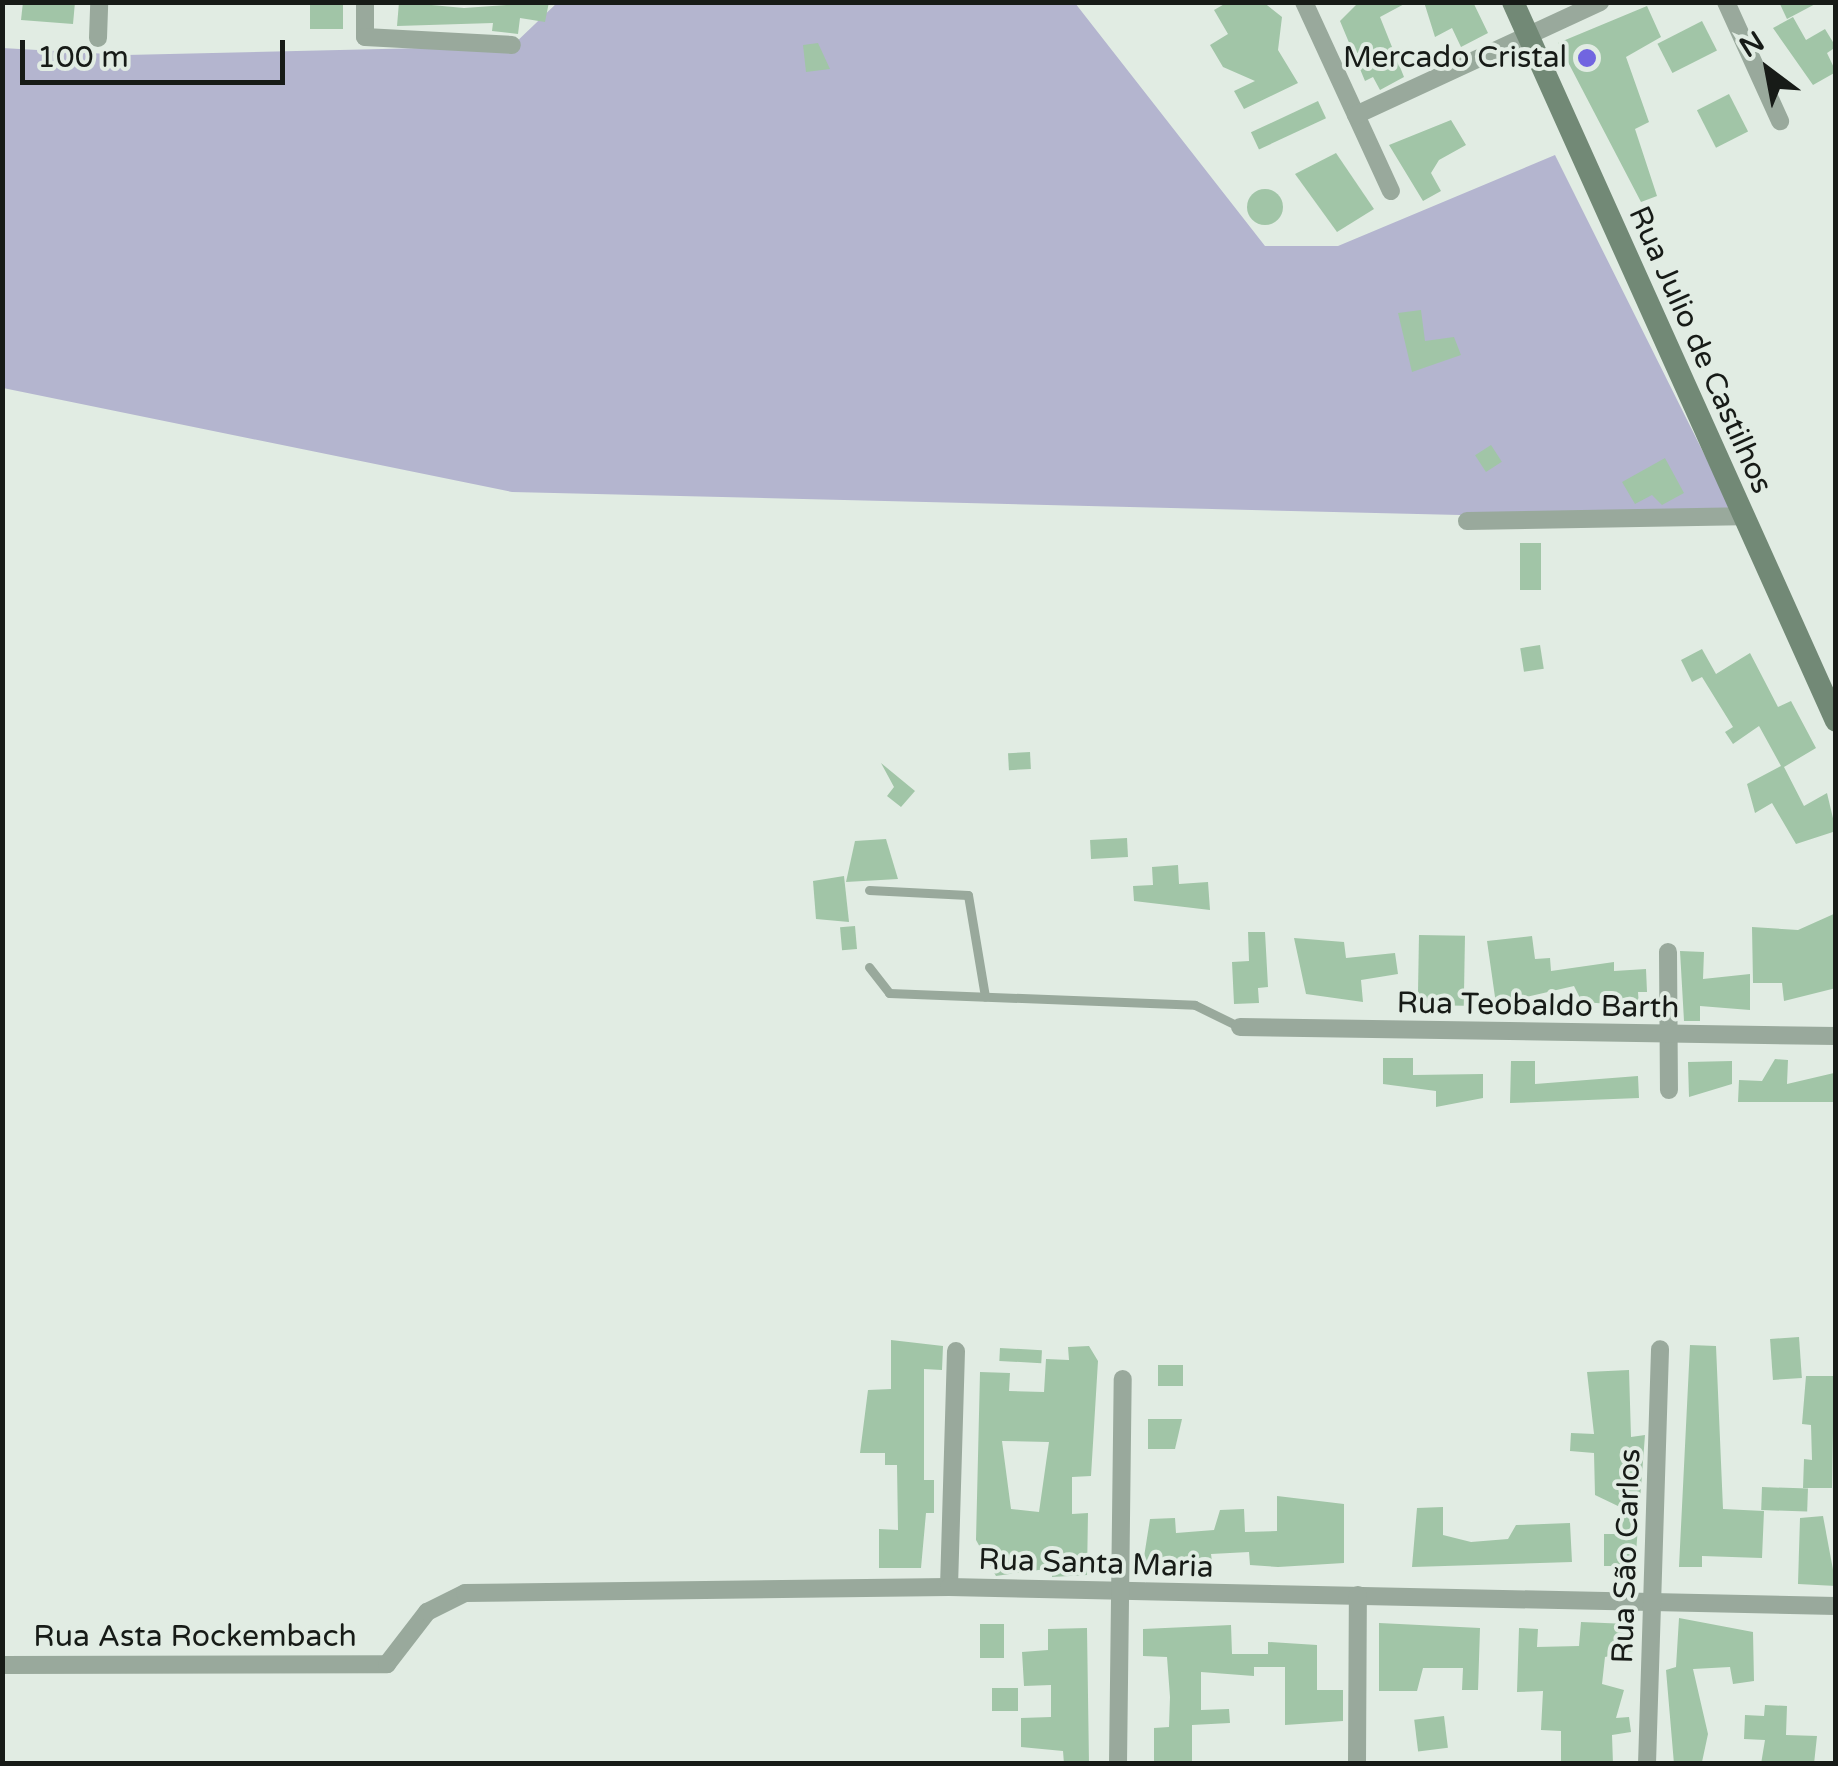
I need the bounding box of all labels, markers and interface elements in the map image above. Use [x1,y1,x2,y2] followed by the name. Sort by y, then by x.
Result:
[25,20,290,82] scale bar
[1718,20,1818,120] north arrow
[1734,24,1771,65] text: N
[37,39,129,76] text: 100 m
[1343,40,1567,76] place label: Mercado Cristal
[1576,47,1598,69] marker: Mercado Cristal
[1620,201,1780,499] street label: Rua Julio de Castilhos
[1396,986,1680,1026] street label: Rua Teobaldo Barth
[1605,1448,1649,1664] street label: Rua São Carlos
[978,1542,1214,1586] street label: Rua Santa Maria
[33,1619,357,1655] street label: Rua Asta Rockembach

